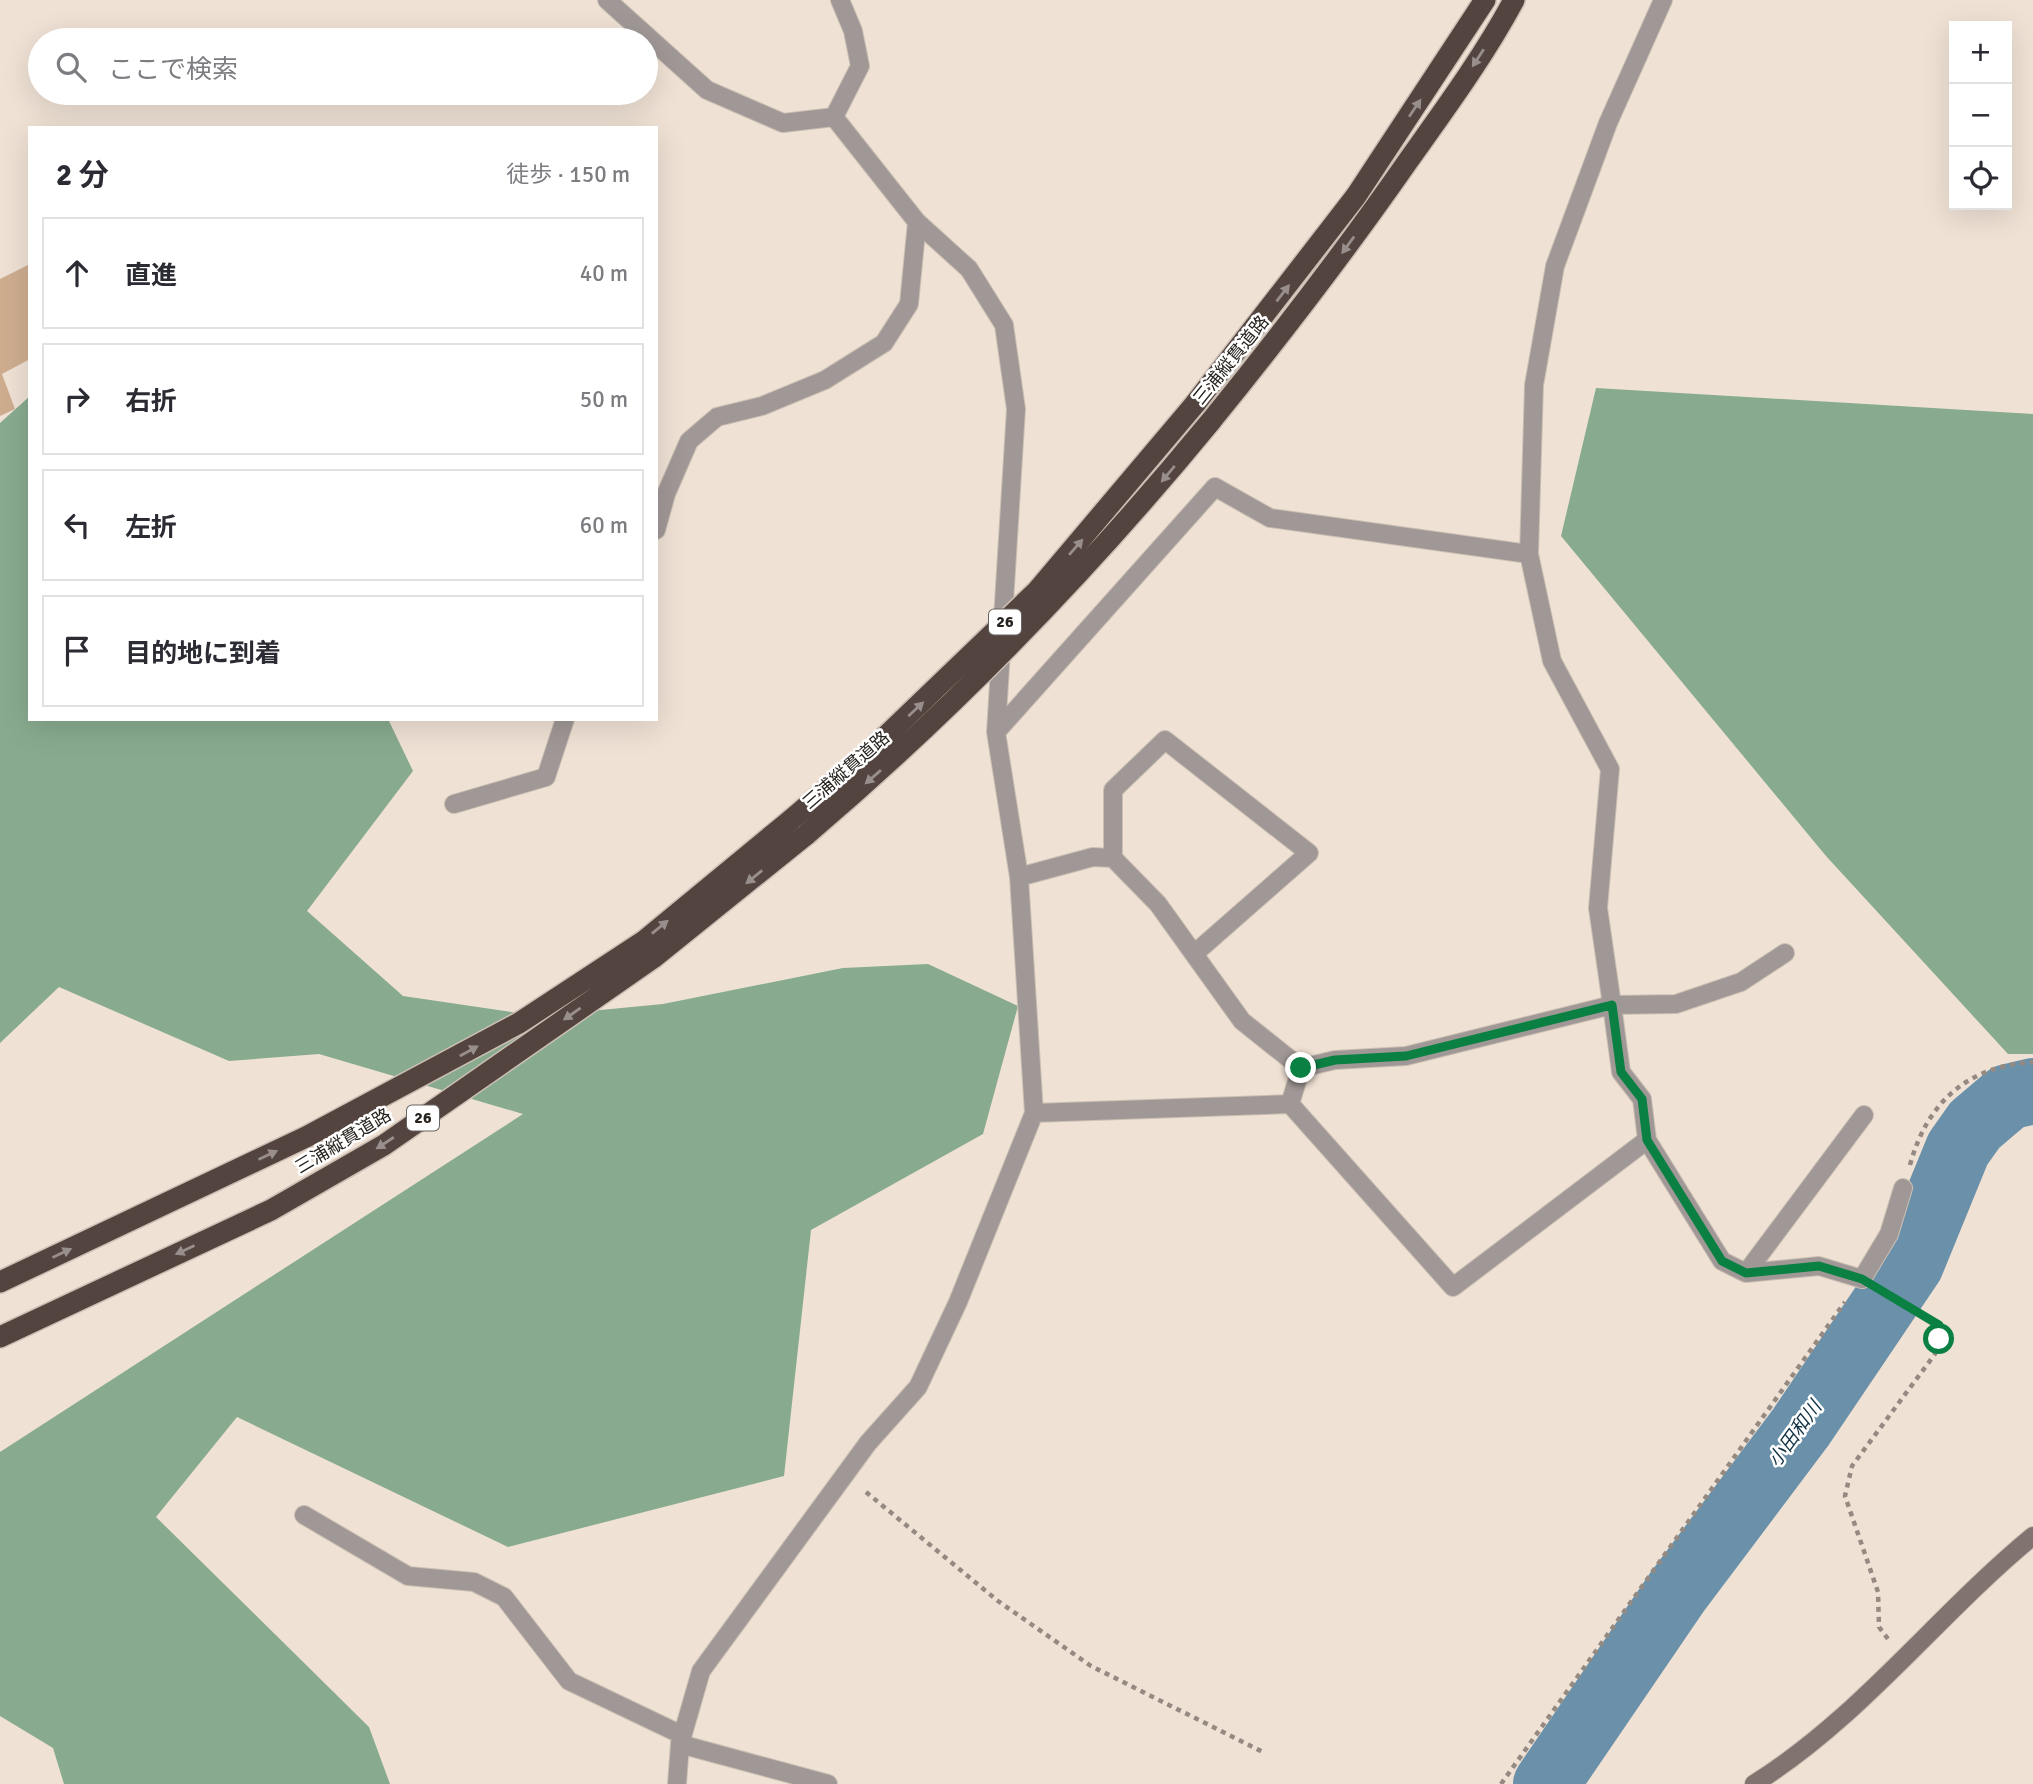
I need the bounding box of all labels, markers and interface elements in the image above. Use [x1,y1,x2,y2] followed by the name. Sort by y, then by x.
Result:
[1949,21,2012,210] map controls
[1949,21,2012,84] button: +
[28,28,658,105] search box
[52,48,90,86] icon: search
[1471,48,1484,68] one-way arrow
[108,54,238,86] text: ここで検索
[1949,84,2012,147] button: −
[1409,98,1422,118] one-way arrow
[1949,147,2012,210] button: locate
[56,157,109,194] text: 2 分
[506,160,630,189] text: 徒歩 · 150 m
[1341,236,1355,254] one-way arrow
[58,254,96,292] icon: ahead
[580,259,628,288] text: 40 m
[125,260,177,292] text: 直進
[1276,285,1291,303] one-way arrow
[1188,311,1274,409] street label: 三浦縦貫道路
[58,380,96,418] icon: right
[580,385,628,414] text: 50 m
[125,386,177,418] text: 右折
[1161,465,1176,482] one-way arrow
[58,506,96,544] icon: left
[580,511,628,540] text: 60 m
[125,512,177,544] text: 左折
[1068,538,1084,556] one-way arrow
[989,610,1021,635] road number: 26
[58,632,96,670] icon: arrive
[125,638,281,670] text: 目的地に到着
[907,701,924,717] one-way arrow
[798,726,894,814] street label: 三浦縦貫道路
[864,769,882,785] one-way arrow
[745,869,763,884] one-way arrow
[652,920,669,935] one-way arrow
[563,1007,581,1021] one-way arrow
[460,1045,479,1057] one-way arrow
[1285,1052,1316,1083] route end
[291,1104,395,1178] street label: 三浦縦貫道路
[407,1106,439,1130] road number: 26
[376,1137,395,1150] one-way arrow
[257,1150,278,1161] one-way arrow
[175,1244,195,1256] one-way arrow
[52,1247,72,1259] one-way arrow
[1923,1323,1954,1354] route start
[1763,1395,1828,1472] water label: 小田和川

